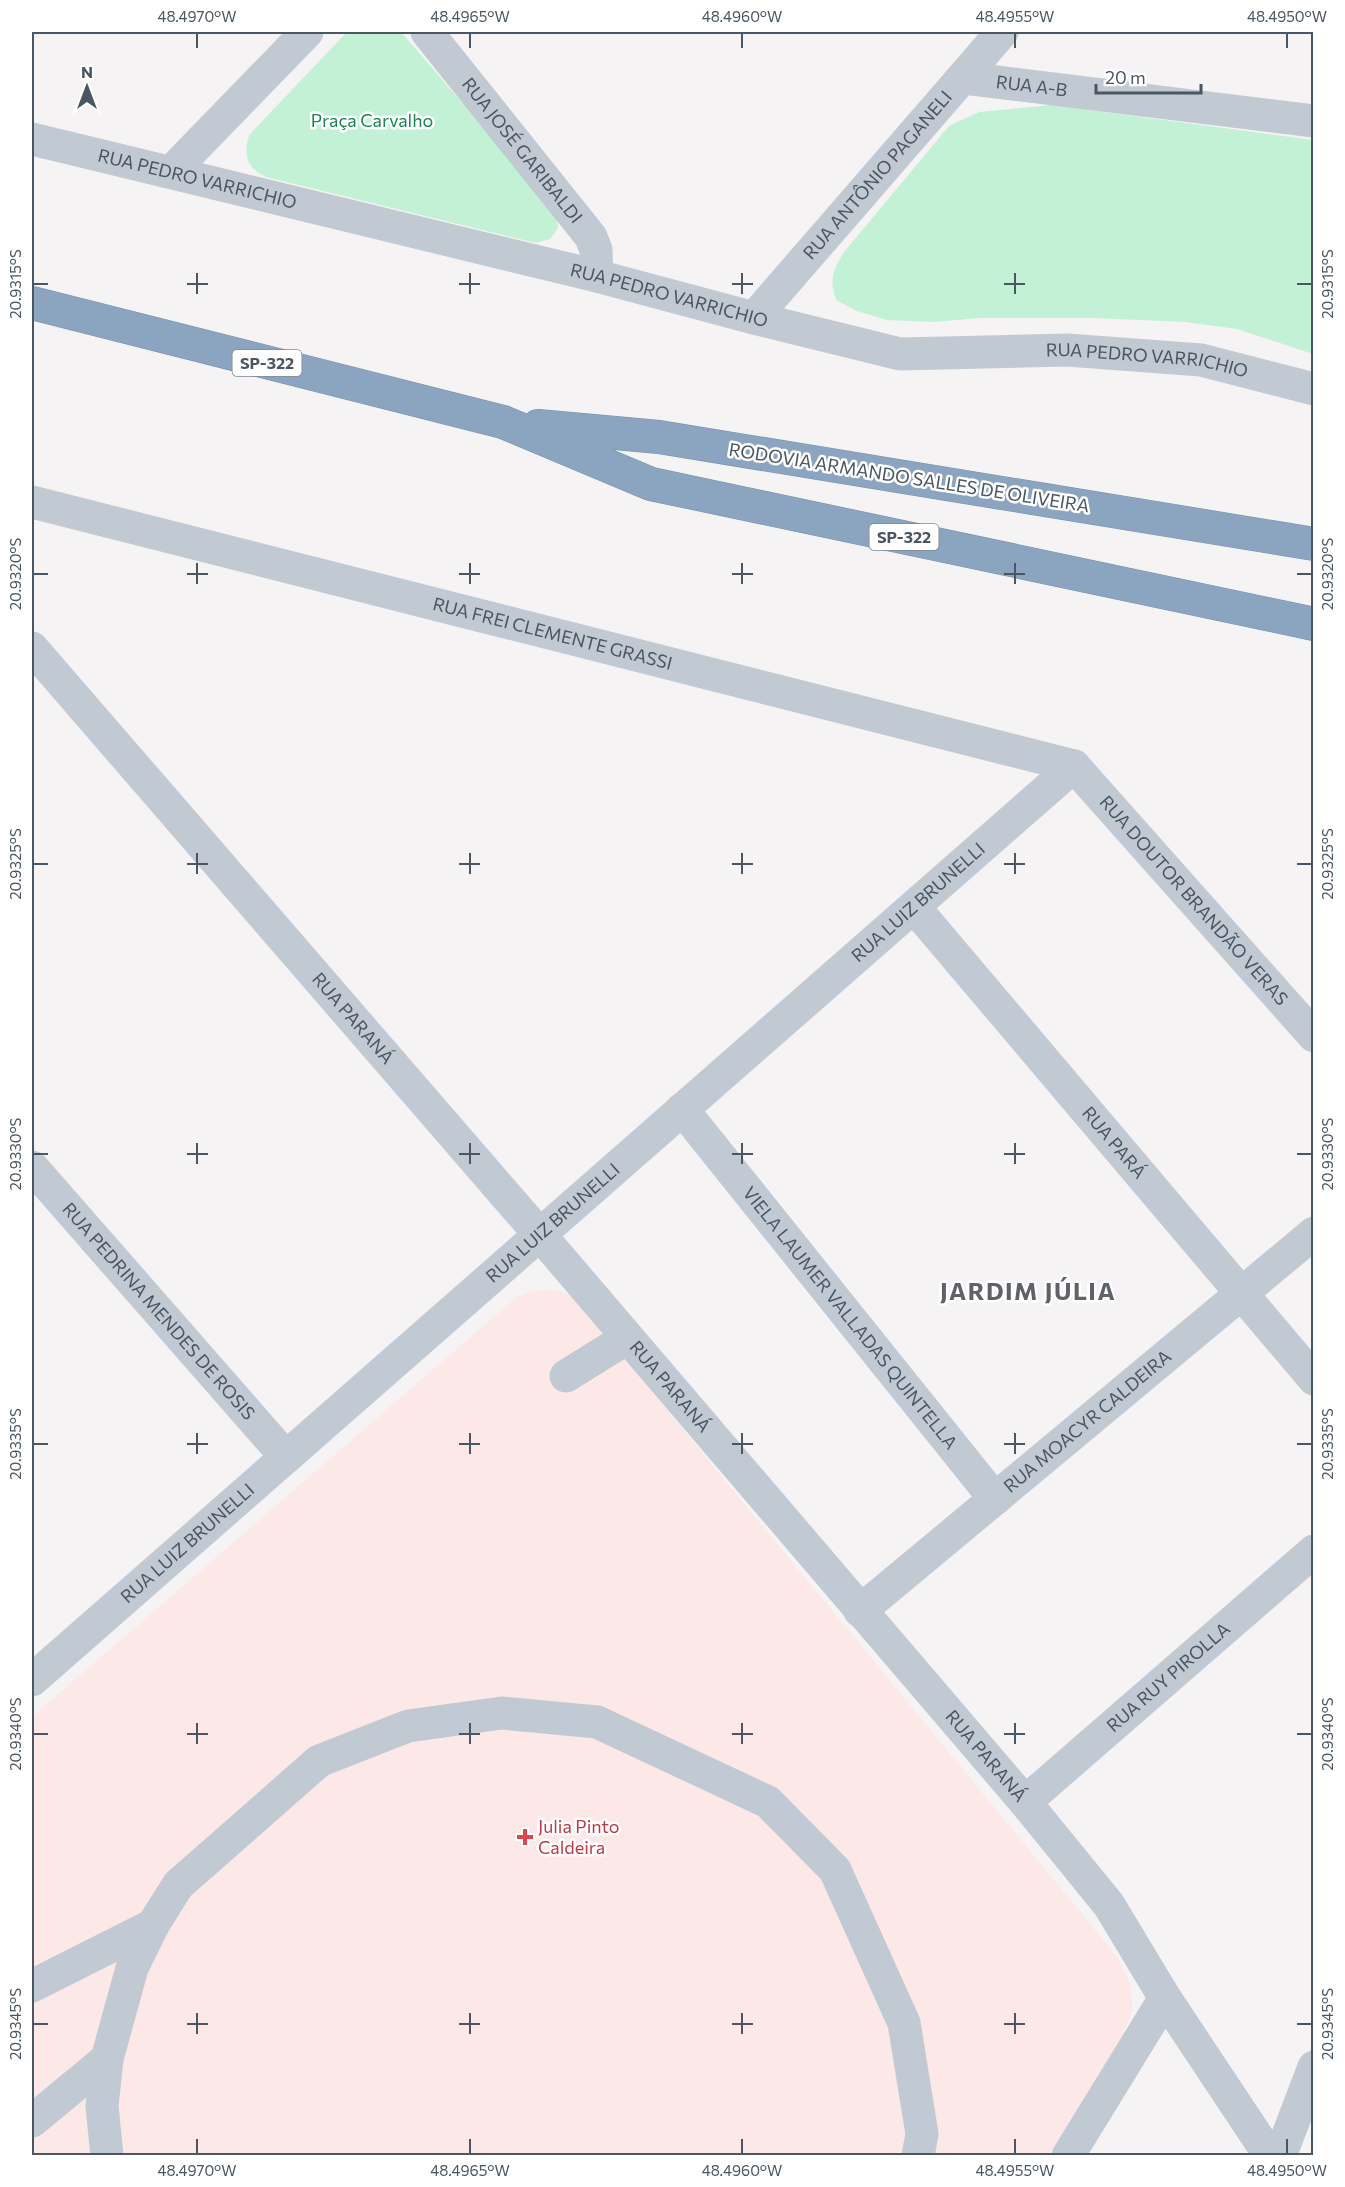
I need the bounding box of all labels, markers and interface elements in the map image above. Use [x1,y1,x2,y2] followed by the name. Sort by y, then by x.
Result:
[157,7,237,25] text: 48.4970°W
[430,7,510,25] text: 48.4965°W
[702,7,782,25] text: 48.4960°W
[976,7,1054,25] text: 48.4955°W
[1247,7,1327,25] text: 48.4950°W
[57,57,117,117] north arrow
[1096,57,1201,95] scale bar
[81,62,93,81] text: N
[1105,66,1146,88] text: 20 m
[995,70,1068,101] street label: RUA A-B
[458,73,588,227] street label: RUA JOSÉ GARIBALDI
[798,86,956,263] street label: RUA ANTÔNIO PAGANELI
[311,109,433,131] park label: Praça Carvalho
[96,143,299,213] street label: RUA PEDRO VARRICHIO
[6,249,24,319] text: 20.9315°S
[1318,249,1336,319] text: 20.9315°S
[568,258,770,331] street label: RUA PEDRO VARRICHIO
[1046,338,1251,382] street label: RUA PEDRO VARRICHIO
[232,350,302,376] road number: SP-322
[727,438,1091,516] street label: RODOVIA ARMANDO SALLES DE OLIVEIRA
[870,524,938,550] road number: SP-322
[6,538,24,610] text: 20.9320°S
[1318,538,1336,610] text: 20.9320°S
[431,592,675,674] street label: RUA FREI CLEMENTE GRASSI
[1095,791,1293,1009] street label: RUA DOUTOR BRANDÃO VERAS
[6,828,24,900] text: 20.9325°S
[1318,828,1336,900] text: 20.9325°S
[846,837,989,966] street label: RUA LUIZ BRUNELLI
[308,968,399,1068] street label: RUA PARANÁ
[1078,1102,1151,1183] street label: RUA PARÁ
[6,1117,24,1190] text: 20.9330°S
[1318,1117,1336,1190] text: 20.9330°S
[481,1158,624,1287] street label: RUA LUIZ BRUNELLI
[739,1182,962,1453] street label: VIELA LAUMER VALLADAS QUINTELLA
[58,1198,260,1424] street label: RUA PEDRINA MENDES DE ROSIS
[940,1276,1116,1305] district label: JARDIM JÚLIA
[625,1336,716,1436] street label: RUA PARANÁ
[999,1345,1175,1497] street label: RUA MOACYR CALDEIRA
[6,1408,24,1480] text: 20.9335°S
[1318,1408,1336,1480] text: 20.9335°S
[116,1478,258,1607] street label: RUA LUIZ BRUNELLI
[1102,1617,1234,1736] street label: RUA RUY PIROLLA
[6,1697,24,1771] text: 20.9340°S
[1318,1697,1336,1771] text: 20.9340°S
[941,1705,1032,1806] street label: RUA PARANÁ
[538,1815,620,1858] place label: Julia Pinto Caldeira
[516,1828,534,1846] marker: Julia Pinto Caldeira
[6,1988,24,2060] text: 20.9345°S
[1318,1988,1336,2060] text: 20.9345°S
[157,2161,237,2179] text: 48.4970°W
[430,2161,510,2179] text: 48.4965°W
[702,2161,782,2179] text: 48.4960°W
[976,2161,1054,2179] text: 48.4955°W
[1247,2161,1327,2179] text: 48.4950°W

